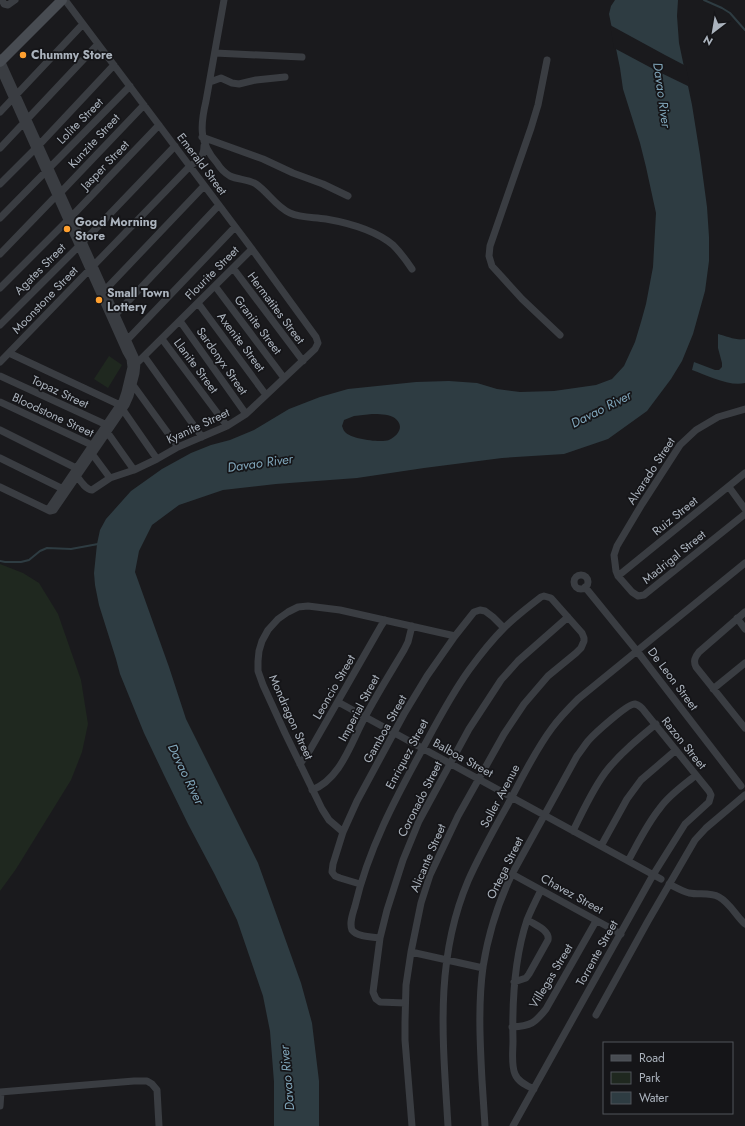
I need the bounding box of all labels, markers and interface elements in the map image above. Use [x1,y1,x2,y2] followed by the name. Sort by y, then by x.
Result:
[693,12,733,52] north arrow
[700,31,716,50] text: N
[31,46,113,64] place label: Chummy Store
[18,50,28,60] marker: Chummy Store
[648,61,676,130] water label: Davao River
[53,94,107,148] street label: Lolite Street
[64,110,124,172] street label: Kunzite Street
[173,129,231,199] street label: Emerald Street
[75,136,133,195] street label: Jasper Street
[75,213,157,245] place label: Good Morning Store
[62,224,72,234] marker: Good Morning Store
[10,239,70,299] street label: Agates Street
[181,242,243,304] street label: Flourite Street
[8,262,82,338] street label: Moonstone Street
[243,268,309,348] street label: Hermatites Street
[107,284,169,316] place label: Small Town Lottery
[230,292,286,358] street label: Granite Street
[94,295,104,305] marker: Small Town Lottery
[213,309,269,376] street label: Axenite Street
[192,323,252,399] street label: Sardonyx Street
[169,335,223,397] street label: Llanite Street
[28,371,92,413] street label: Topaz Street
[567,385,635,432] water label: Davao River
[9,388,97,442] street label: Bloodstone Street
[163,403,233,449] street label: Kyanite Street
[622,434,680,508] street label: Alvarado Street
[226,449,295,477] water label: Davao River
[648,492,702,540] street label: Ruiz Street
[638,526,710,588] street label: Madrigal Street
[643,644,703,714] street label: De Leon Street
[308,651,360,723] street label: Leoncio Street
[334,671,384,745] street label: Imperial Street
[264,672,318,762] street label: Mondragon Street
[359,691,411,767] street label: Gamboa Street
[657,713,711,773] street label: Razon Street
[381,716,433,792] street label: Enriquez Street
[430,734,497,782] street label: Balboa Street
[163,740,209,808] water label: Davao River
[393,758,447,840] street label: Coronado Street
[476,761,524,831] street label: Soller Avenue
[405,821,451,895] street label: Alicante Street
[482,834,528,902] street label: Ortega Street
[537,869,607,919] street label: Chavez Street
[571,917,623,989] street label: Torrente Street
[525,940,577,1012] street label: Villegas Street
[603,1042,733,1114] legend
[275,1044,299,1112] water label: Davao River
[639,1049,665,1067] text: Road
[639,1069,661,1087] text: Park
[639,1089,670,1107] text: Water

